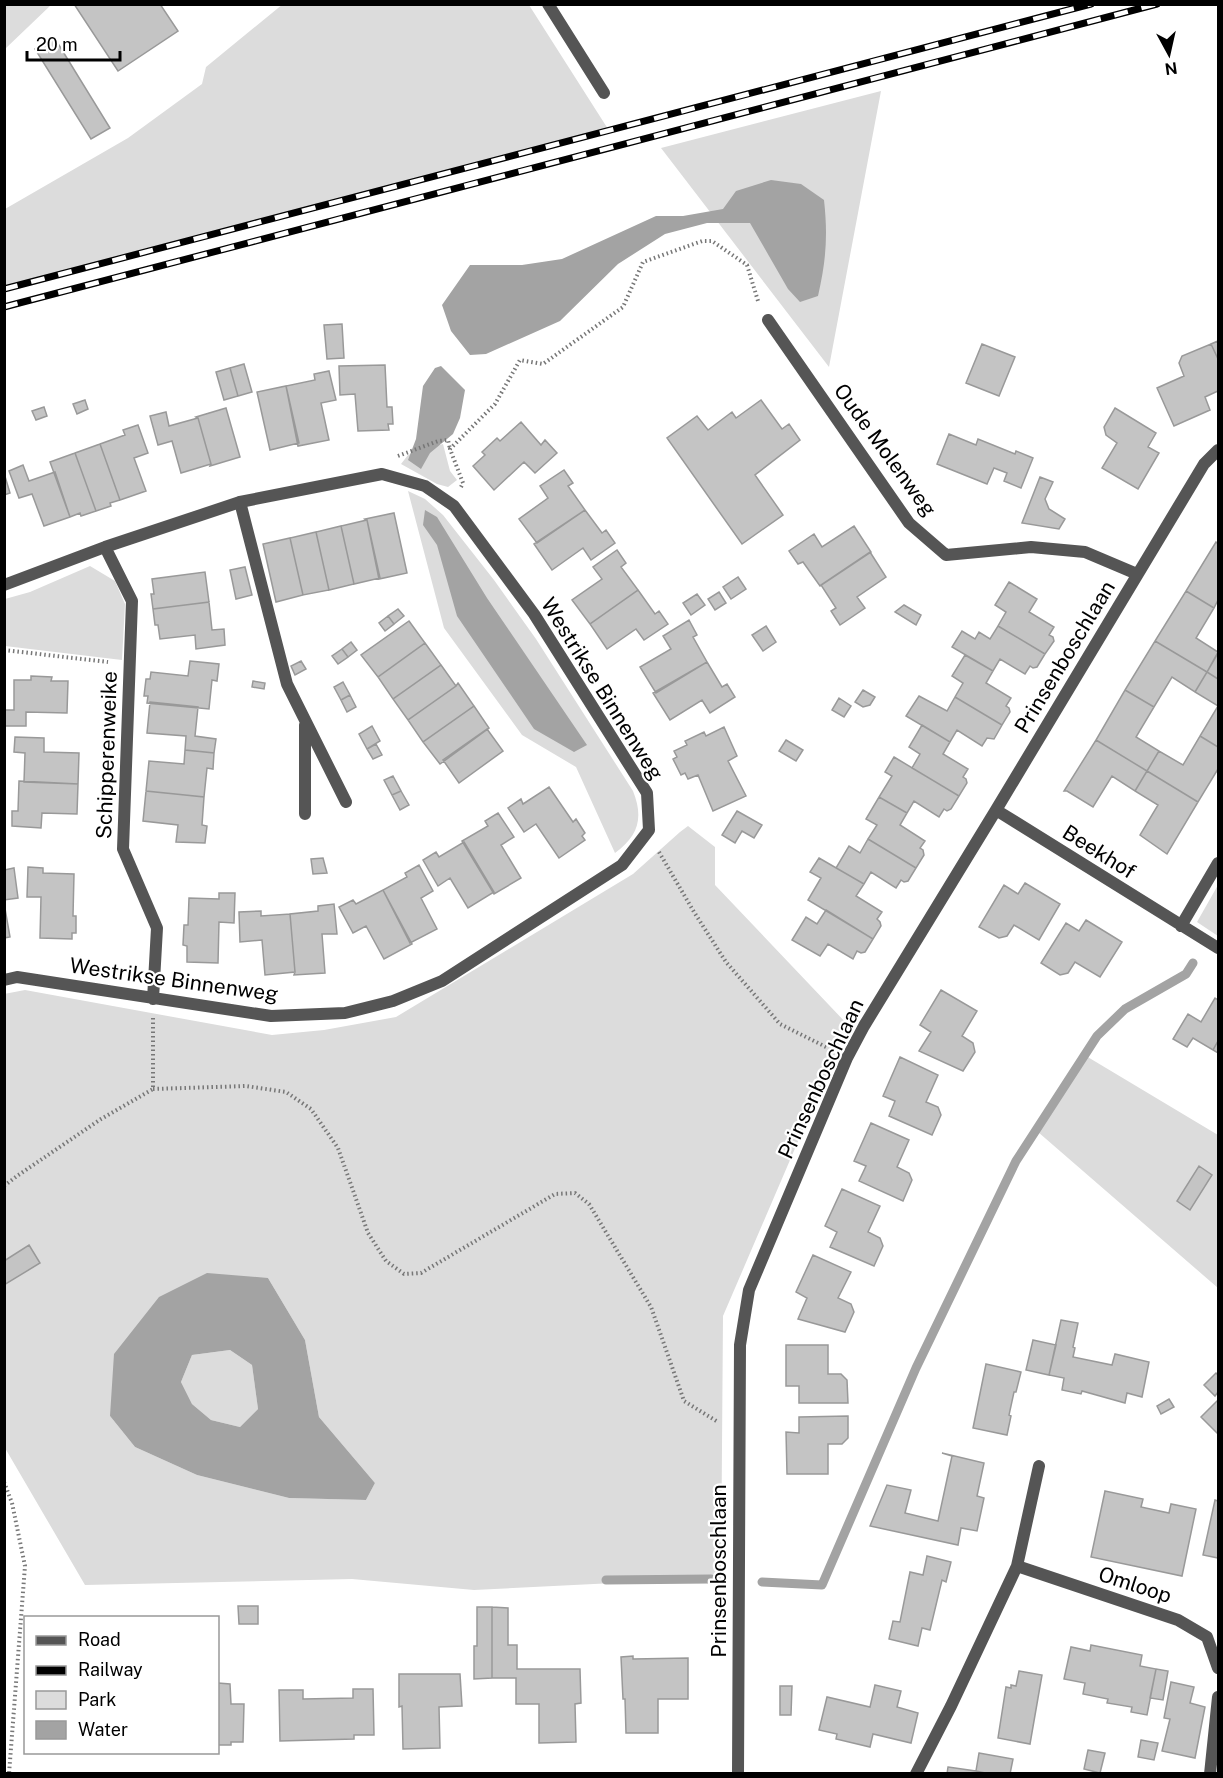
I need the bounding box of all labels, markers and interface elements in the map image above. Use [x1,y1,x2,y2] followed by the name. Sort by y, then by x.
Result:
[27,24,120,62] scale bar
[1139,24,1199,84] north arrow
[36,34,78,55] text: 20 m
[1163,58,1179,79] text: N
[829,378,942,521] street label: Oude Molenweg
[1009,576,1120,738] street label: Prinsenboschlaan
[536,593,669,785] street label: Westrikse Binnenweg
[91,671,122,839] street label: Schipperenweike
[1058,819,1140,884] street label: Beekhof
[68,952,280,1007] street label: Westrikse Binnenweg
[773,995,869,1163] street label: Prinsenboschlaan
[706,1484,731,1658] street label: Prinsenboschlaan
[1095,1561,1175,1608] street label: Omloop
[24,1616,219,1754] legend
[78,1629,121,1650] text: Road
[78,1659,143,1680] text: Railway
[78,1689,116,1710] text: Park
[78,1719,128,1740] text: Water

